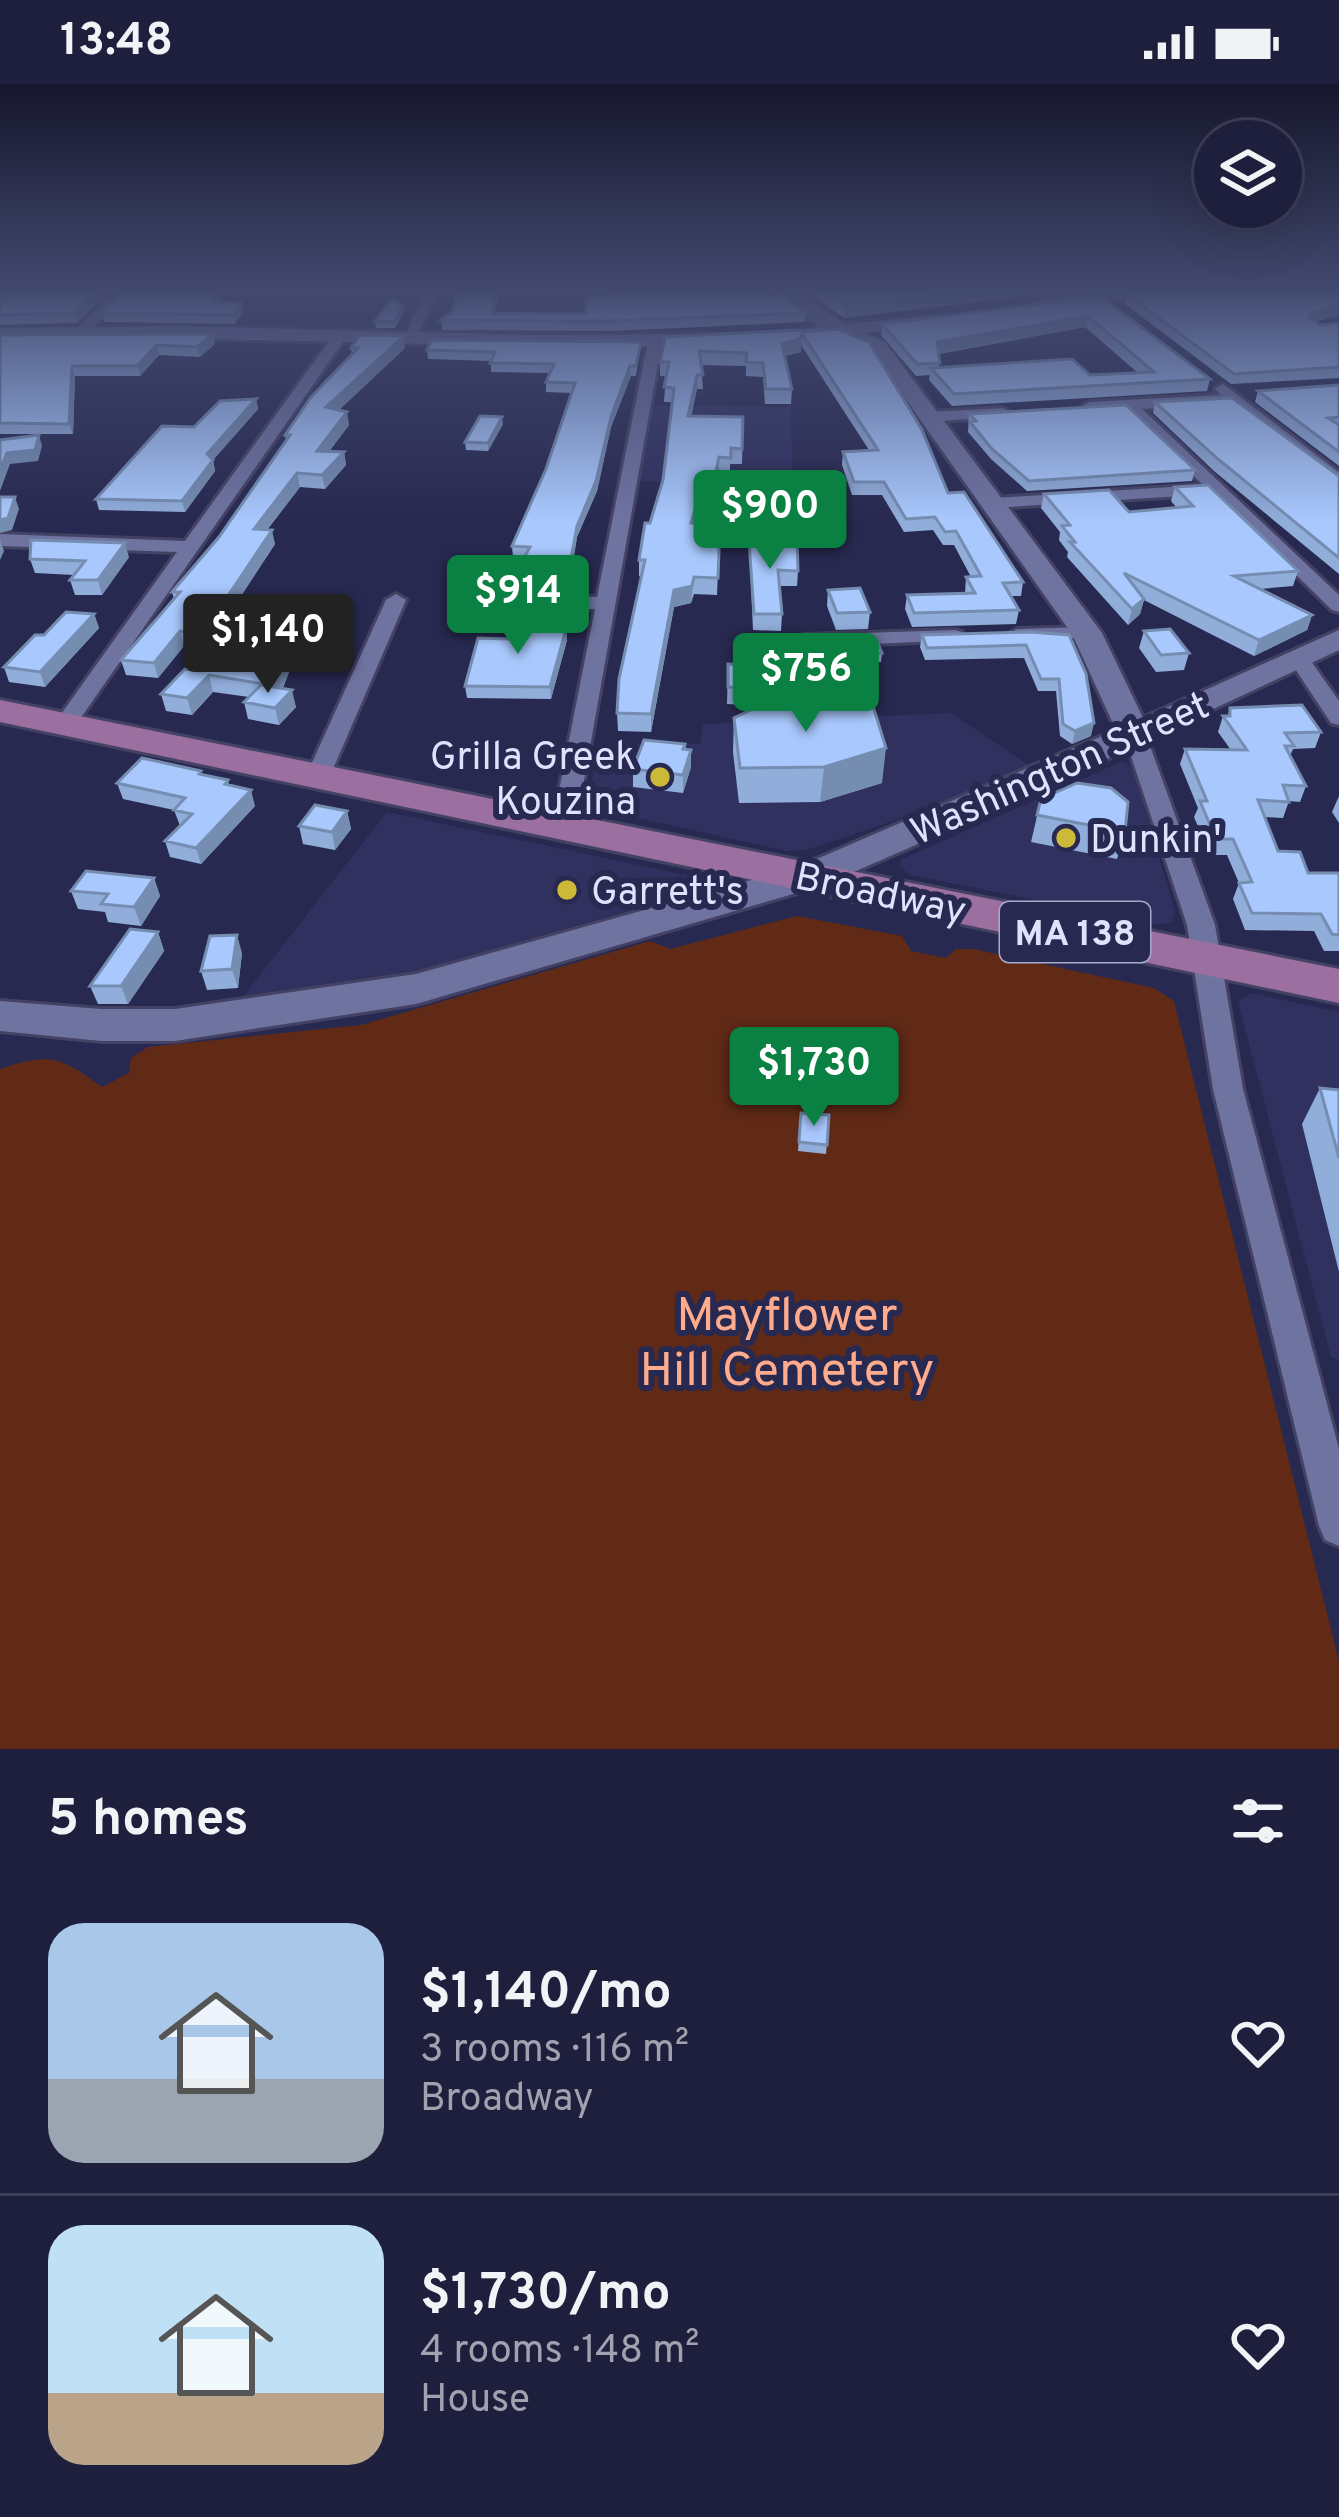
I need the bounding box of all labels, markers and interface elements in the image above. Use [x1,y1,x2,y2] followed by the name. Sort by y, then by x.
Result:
[60,14,173,71] text: 13:48
[1194,120,1302,228] map controls
[1194,120,1302,228] button: layers
[699,470,841,572] pin: $900
[720,484,820,533] text: $900
[447,555,589,657] pin: $914
[474,569,562,618] text: $914
[170,594,366,696] pin: $1,140
[210,608,326,657] text: $1,140
[735,633,877,735] pin: $756
[760,647,852,696] text: $756
[904,683,1218,859] street label: Washington Street
[430,735,636,829] place label: Grilla Greek Kouzina
[647,764,673,790] marker: Grilla Greek Kouzina
[1090,818,1222,867] place label: Dunkin'
[1053,825,1079,851] marker: Dunkin'
[790,854,970,938] street label: Broadway
[591,870,744,919] place label: Garrett's
[554,877,580,903] marker: Garrett's
[1000,902,1150,962] road number: MA 138
[716,1027,912,1129] pin: $1,730
[757,1041,871,1090] text: $1,730
[639,1288,935,1403] park label: Mayflower Hill Cemetery
[1225,1788,1291,1854] icon: filters
[48,1789,249,1854] text: 5 homes
[420,1962,672,2027] text: $1,140/mo
[144,1971,288,2115] icon: home
[1225,2010,1291,2076] icon: heart
[420,2027,689,2076] text: 3 rooms · 116 m²
[420,2076,594,2125] text: Broadway
[420,2263,671,2328] text: $1,730/mo
[144,2273,288,2417] icon: home
[1225,2312,1291,2378] icon: heart
[420,2328,699,2377] text: 4 rooms · 148 m²
[420,2377,530,2426] text: House

